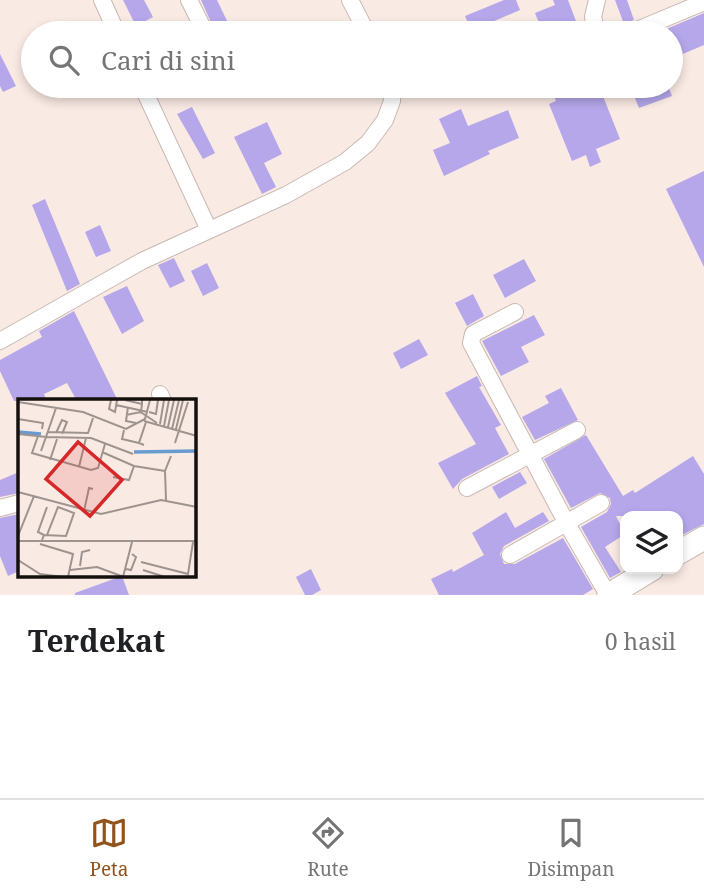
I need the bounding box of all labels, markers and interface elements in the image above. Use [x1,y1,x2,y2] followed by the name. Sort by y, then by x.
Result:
[21,21,683,98] search box
[45,41,83,79] icon: search
[101,42,235,78] text: Cari di sini
[18,399,196,578] inset map
[620,511,683,574] map controls
[620,511,683,574] button: layers
[28,620,165,661] text: Terdekat
[605,625,676,657] text: 0 hasil
[89,814,128,882] tab: Peta
[307,814,349,882] tab: Rute
[527,814,615,882] tab: Disimpan

